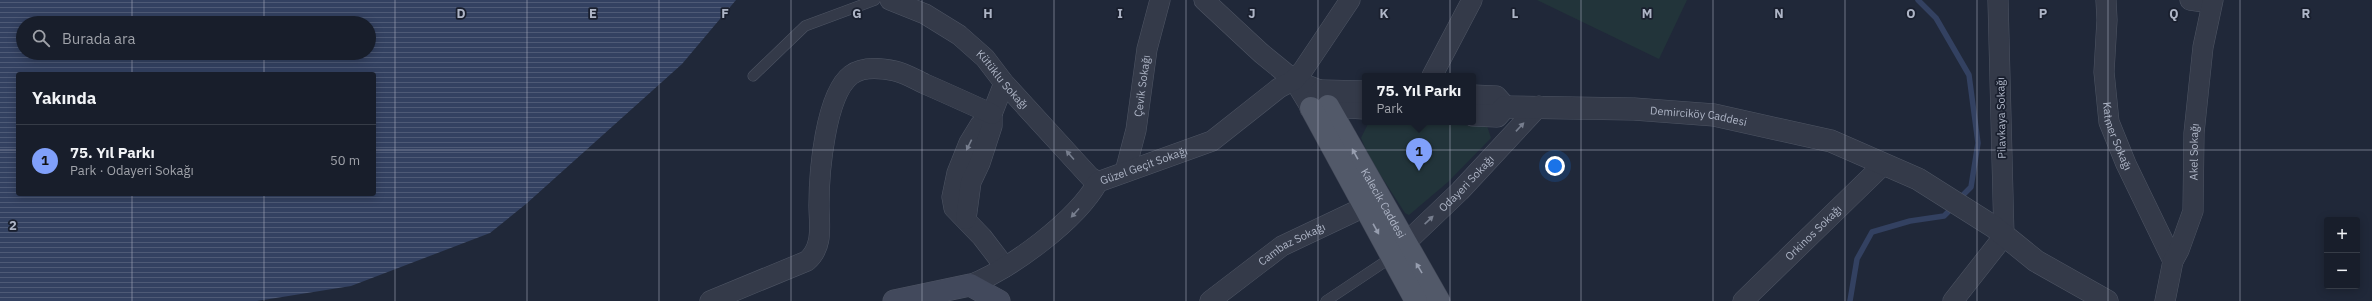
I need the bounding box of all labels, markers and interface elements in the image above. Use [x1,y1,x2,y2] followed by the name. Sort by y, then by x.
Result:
[456,5,466,22] text: D
[589,5,597,22] text: E
[721,5,729,22] text: F
[852,5,862,22] text: G
[983,5,993,22] text: H
[1117,5,1123,22] text: I
[1248,5,1256,22] text: J
[1379,5,1389,22] text: K
[1512,5,1519,22] text: L
[1642,5,1652,22] text: M
[1774,5,1784,22] text: N
[1906,5,1916,22] text: O
[2039,5,2048,22] text: P
[2169,5,2179,22] text: Q
[2302,5,2311,22] text: R
[16,16,376,60] search box
[30,27,52,49] icon: search
[62,29,136,48] text: Burada ara
[973,47,1031,112] street label: Kütüklu Sokağı
[1131,54,1153,118] street label: Çevik Sokağı
[1362,73,1476,125] popup
[1993,77,2009,159] street label: Pilavkaya Sokağı
[1377,81,1461,100] text: 75. Yıl Parkı
[32,87,96,109] text: Yakında
[1377,100,1403,117] text: Park
[2100,101,2135,173] street label: Katmer Sokağı
[1650,103,1748,129] street label: Demirciköy Caddesi
[1515,122,1525,132] one-way arrow
[2186,123,2202,180] street label: Akel Sokağı
[1406,138,1432,171] pin: 1
[966,139,972,151] one-way arrow
[70,143,155,162] text: 75. Yıl Parkı
[1098,143,1189,188] street label: Güzel Geçit Sokağı
[1352,149,1359,160] one-way arrow
[1066,150,1075,161] one-way arrow
[41,152,49,169] text: 1
[330,152,360,169] text: 50 m
[1436,152,1497,215] street label: Odayeri Sokağı
[1545,156,1565,176] your location
[70,162,194,179] text: Park · Odayeri Sokağı
[1358,166,1409,241] street label: Kalecik Caddesi
[1782,202,1845,263] street label: Orkinos Sokağı
[1070,208,1080,218] one-way arrow
[1425,216,1434,225] one-way arrow
[9,217,17,234] text: 2
[2324,217,2360,289] map controls
[2324,217,2360,253] button: +
[1255,220,1327,269] street label: Cambaz Sokağı
[1373,223,1379,234] one-way arrow
[2324,253,2360,289] button: −
[1415,263,1423,273] one-way arrow

